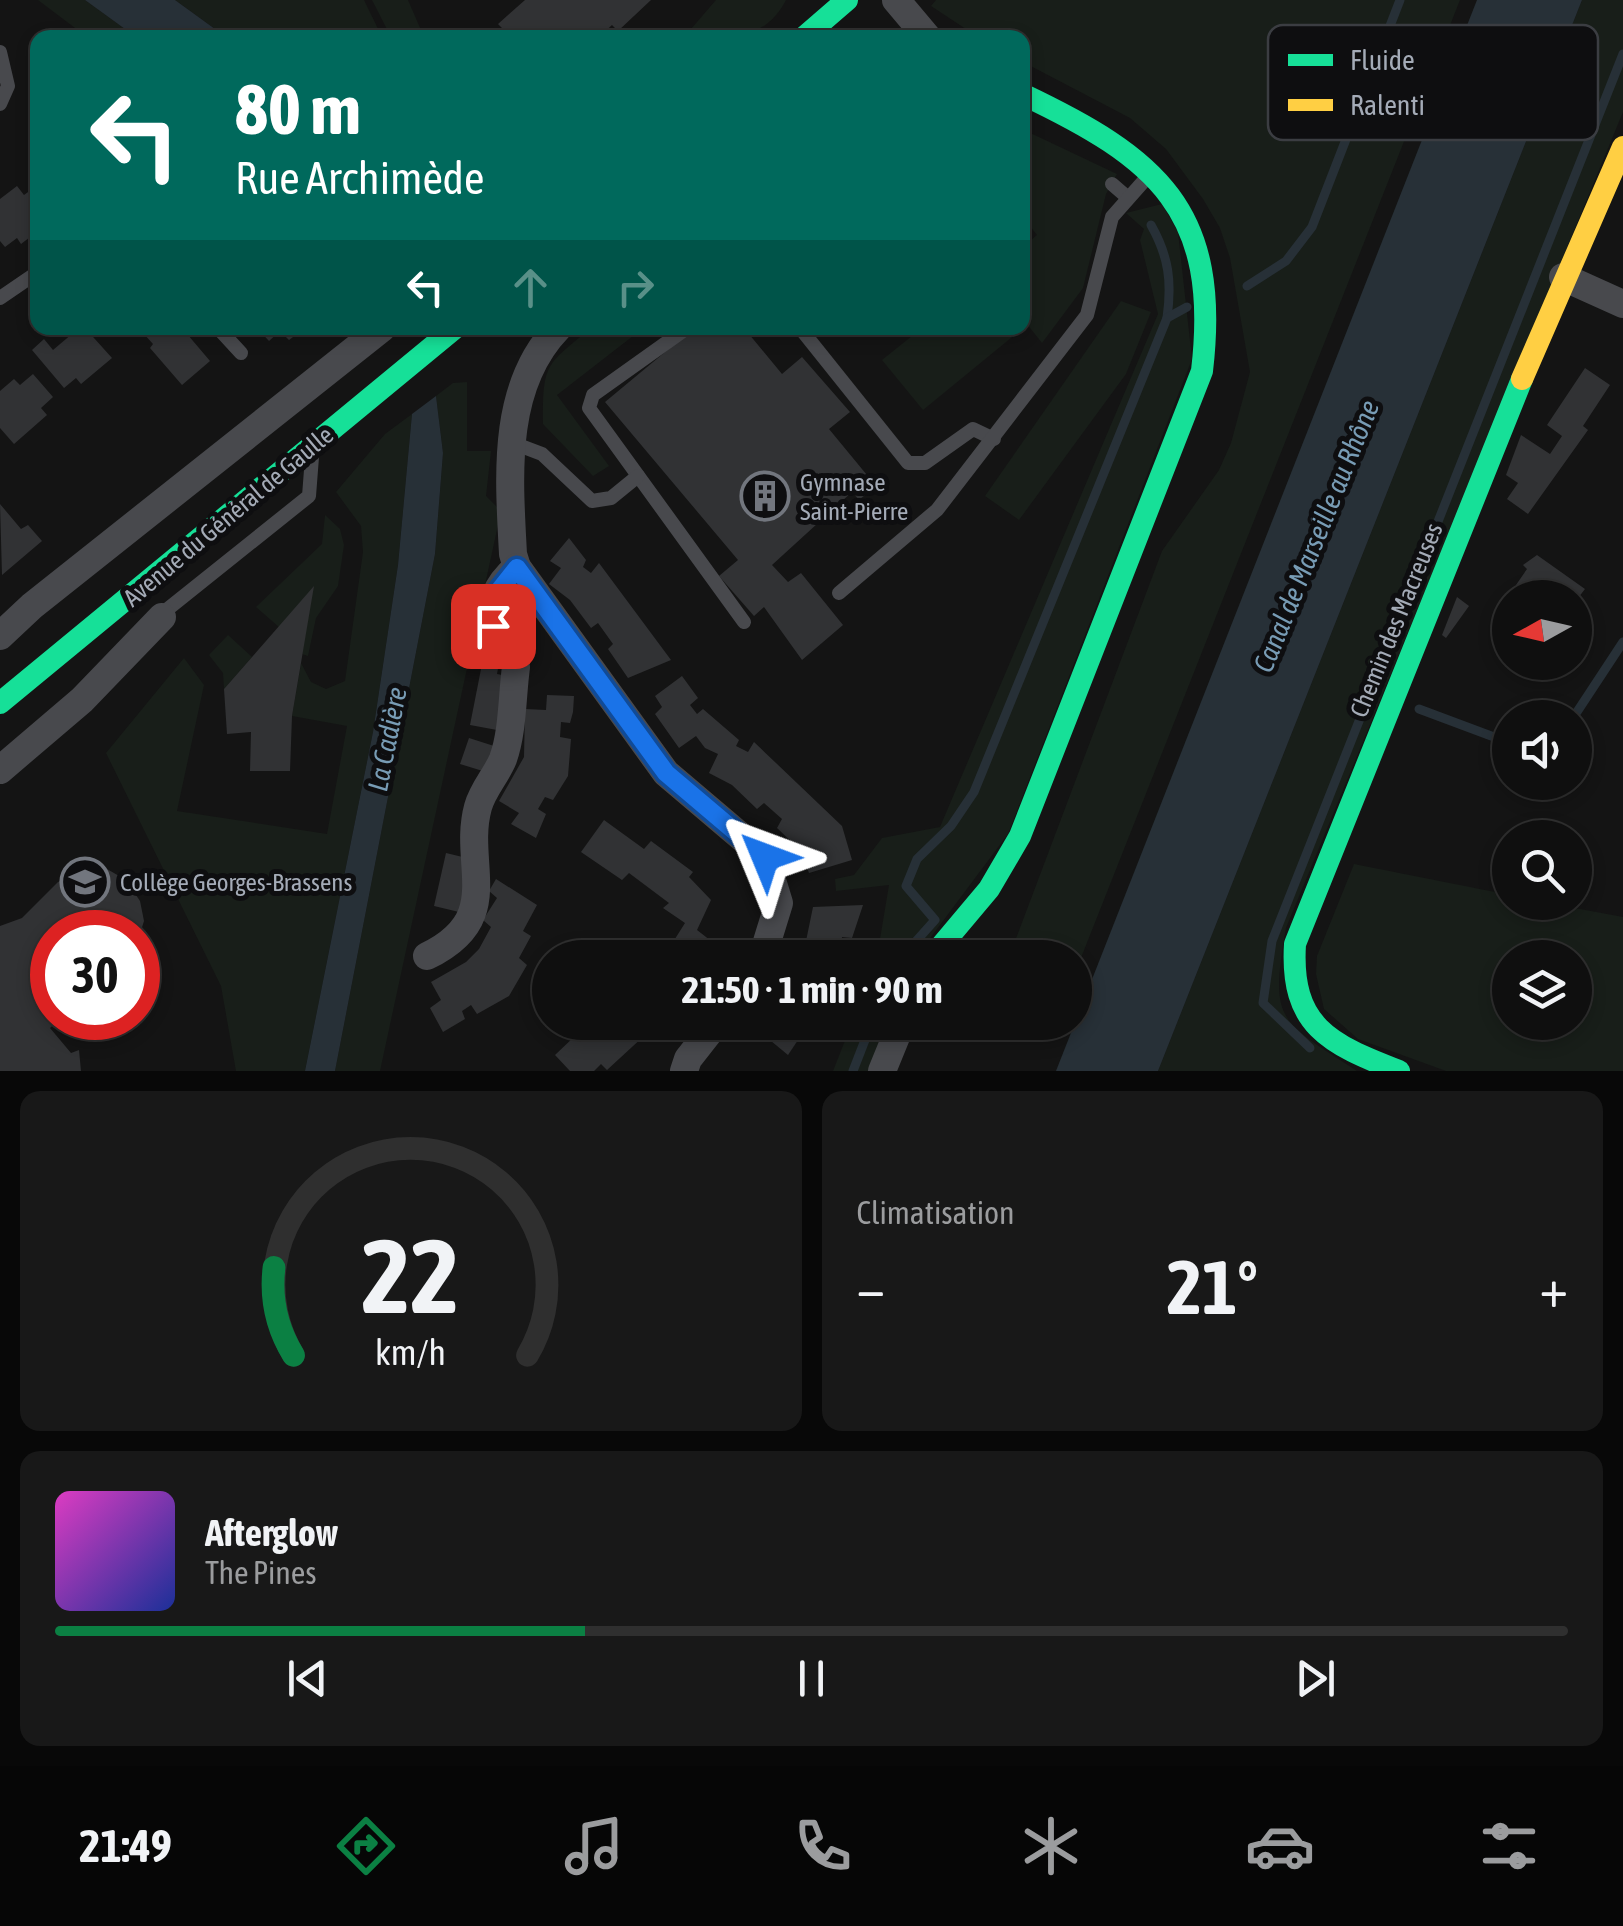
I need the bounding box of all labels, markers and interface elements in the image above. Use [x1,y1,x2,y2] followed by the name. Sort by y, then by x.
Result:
[1268,25,1598,140] legend
[1350,44,1415,76] text: Fluide
[235,69,361,149] text: 80 m
[70,70,200,200] icon: left
[1350,89,1425,121] text: Ralenti
[235,152,484,204] text: Rue Archimède
[398,260,453,315] icon: left
[503,260,558,315] icon: ahead
[608,260,663,315] icon: right
[1247,395,1385,677] water label: Canal de Marseille au Rhône
[118,420,338,612] street label: Avenue du Général de Gaulle
[800,468,908,525] place label: Gymnase Saint-Pierre
[739,470,791,522] building icon: Gymnase Saint-Pierre
[1344,519,1448,721] street label: Chemin des Macreuses
[1492,580,1592,680] north arrow
[1492,580,1592,1040] map controls
[451,584,536,669] pin
[466,599,521,654] icon: arrive
[361,684,413,794] water label: La Cadière
[1492,700,1592,800] button: sound
[713,805,817,909] position arrow
[1492,820,1592,920] button: search
[59,856,111,908] school or university icon: Collège Georges-Brassens
[120,868,352,896] place label: Collège Georges-Brassens
[30,910,160,1040] speed limit sign: 30
[1492,940,1592,1040] button: layers
[681,968,943,1011] text: 21:50 · 1 min · 90 m
[857,1194,1015,1231] text: Climatisation
[362,1216,460,1335] text: 22
[1167,1244,1258,1330] text: 21°
[857,1256,885,1319] text: −
[1539,1256,1568,1319] text: +
[375,1332,446,1373] text: km/h
[205,1511,338,1554] text: Afterglow
[205,1554,317,1591] text: The Pines
[280,1651,335,1706] icon: previous
[784,1651,839,1706] icon: pause
[1288,1651,1343,1706] icon: next
[331,1811,401,1881] icon: directions
[559,1811,629,1881] icon: music
[788,1811,858,1881] icon: phone
[1016,1811,1086,1881] icon: climate
[1245,1811,1315,1881] icon: car
[1474,1811,1544,1881] icon: filters
[79,1820,172,1872] text: 21:49

